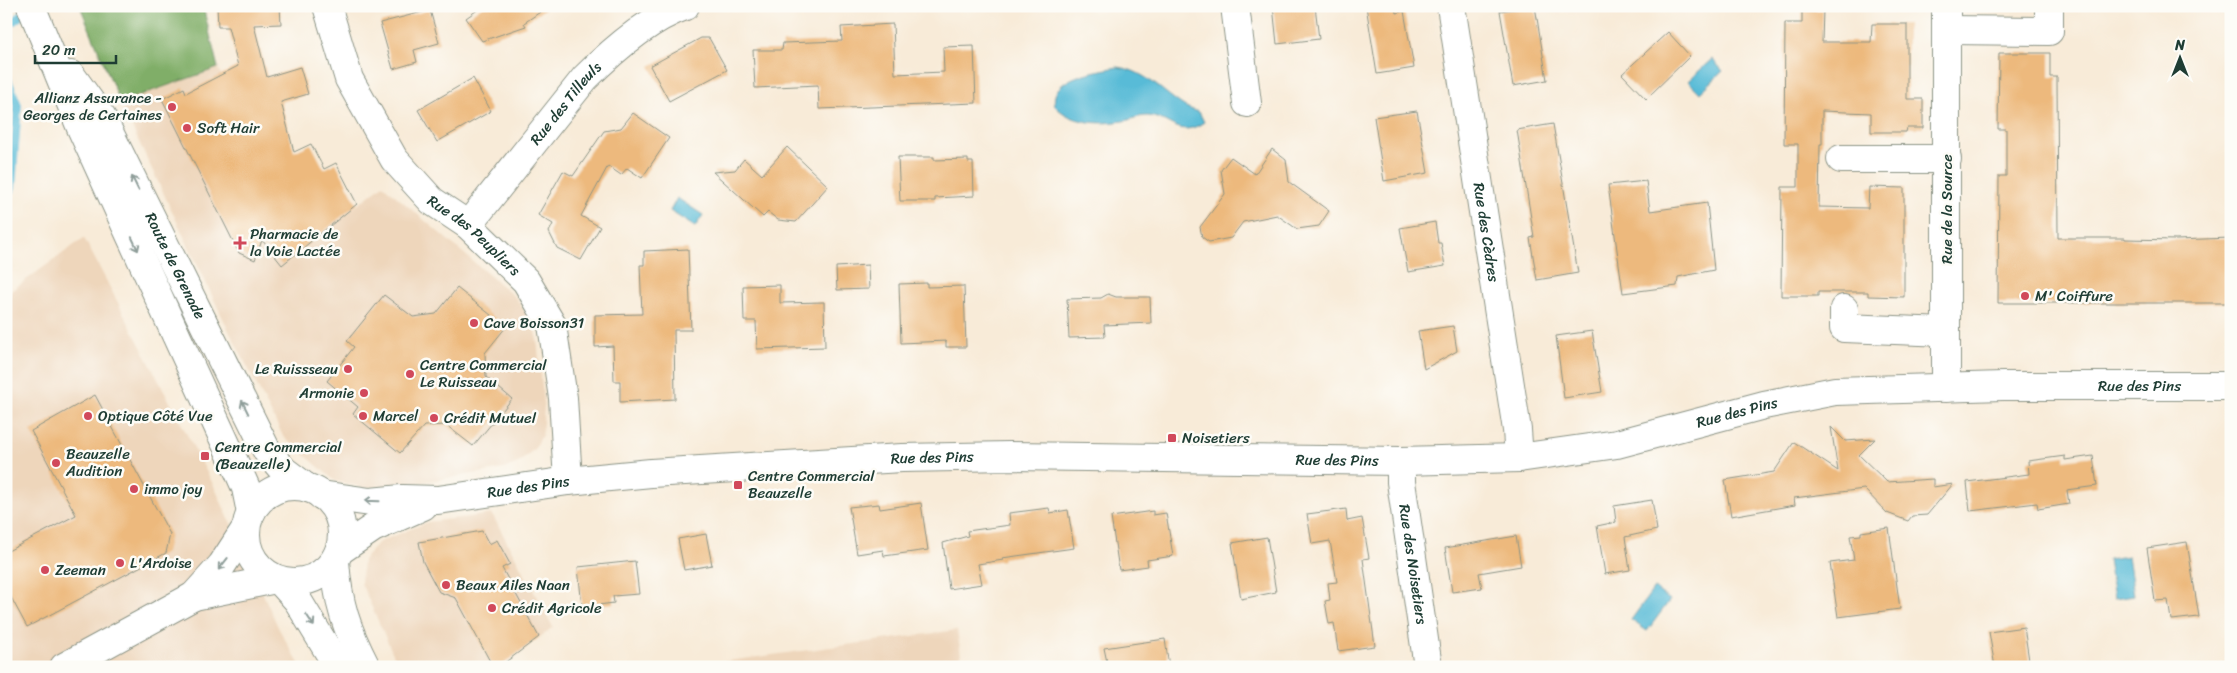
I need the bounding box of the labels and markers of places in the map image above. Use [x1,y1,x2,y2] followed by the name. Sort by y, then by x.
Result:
[23,85,162,128] place label: Allianz Assurance - Georges de Certaines
[166,101,178,113] marker: Allianz Assurance - Georges de Certaines
[197,115,260,141] place label: Soft Hair
[181,122,193,134] marker: Soft Hair
[250,221,340,264] place label: Pharmacie de la Voie Lactée
[234,237,246,249] marker: Pharmacie de la Voie Lactée
[2035,283,2113,309] place label: M' Coiffure
[2019,290,2031,302] marker: M' Coiffure
[484,310,584,336] place label: Cave Boisson31
[468,317,480,329] marker: Cave Boisson31
[420,352,547,395] place label: Centre Commercial Le Ruisseau
[255,356,338,382] place label: Le Ruissseau
[342,363,354,375] marker: Le Ruissseau
[404,368,416,380] marker: Centre Commercial Le Ruisseau
[298,380,354,406] place label: Armonie
[358,387,370,399] marker: Armonie
[98,403,213,429] place label: Optique Côté Vue
[373,403,419,429] place label: Marcel
[444,405,537,431] place label: Crédit Mutuel
[82,410,94,422] marker: Optique Côté Vue
[357,410,369,422] marker: Marcel
[428,412,440,424] marker: Crédit Mutuel
[1182,425,1250,451] place label: Noisetiers
[1166,432,1178,444] marker: Noisetiers
[215,434,342,477] place label: Centre Commercial (Beauzelle)
[65,441,130,484] place label: Beauzelle Audition
[199,450,211,462] marker: Centre Commercial (Beauzelle)
[50,457,62,469] marker: Beauzelle Audition
[748,463,875,506] place label: Centre Commercial Beauzelle
[144,476,203,502] place label: immo joy
[732,479,744,491] marker: Centre Commercial Beauzelle
[128,483,140,495] marker: immo joy
[130,550,192,576] place label: L'Ardoise
[55,557,106,583] place label: Zeeman
[114,557,126,569] marker: L'Ardoise
[39,564,51,576] marker: Zeeman
[456,572,570,598] place label: Beaux Ailes Naan
[440,579,452,591] marker: Beaux Ailes Naan
[502,595,602,621] place label: Crédit Agricole
[486,602,498,614] marker: Crédit Agricole

